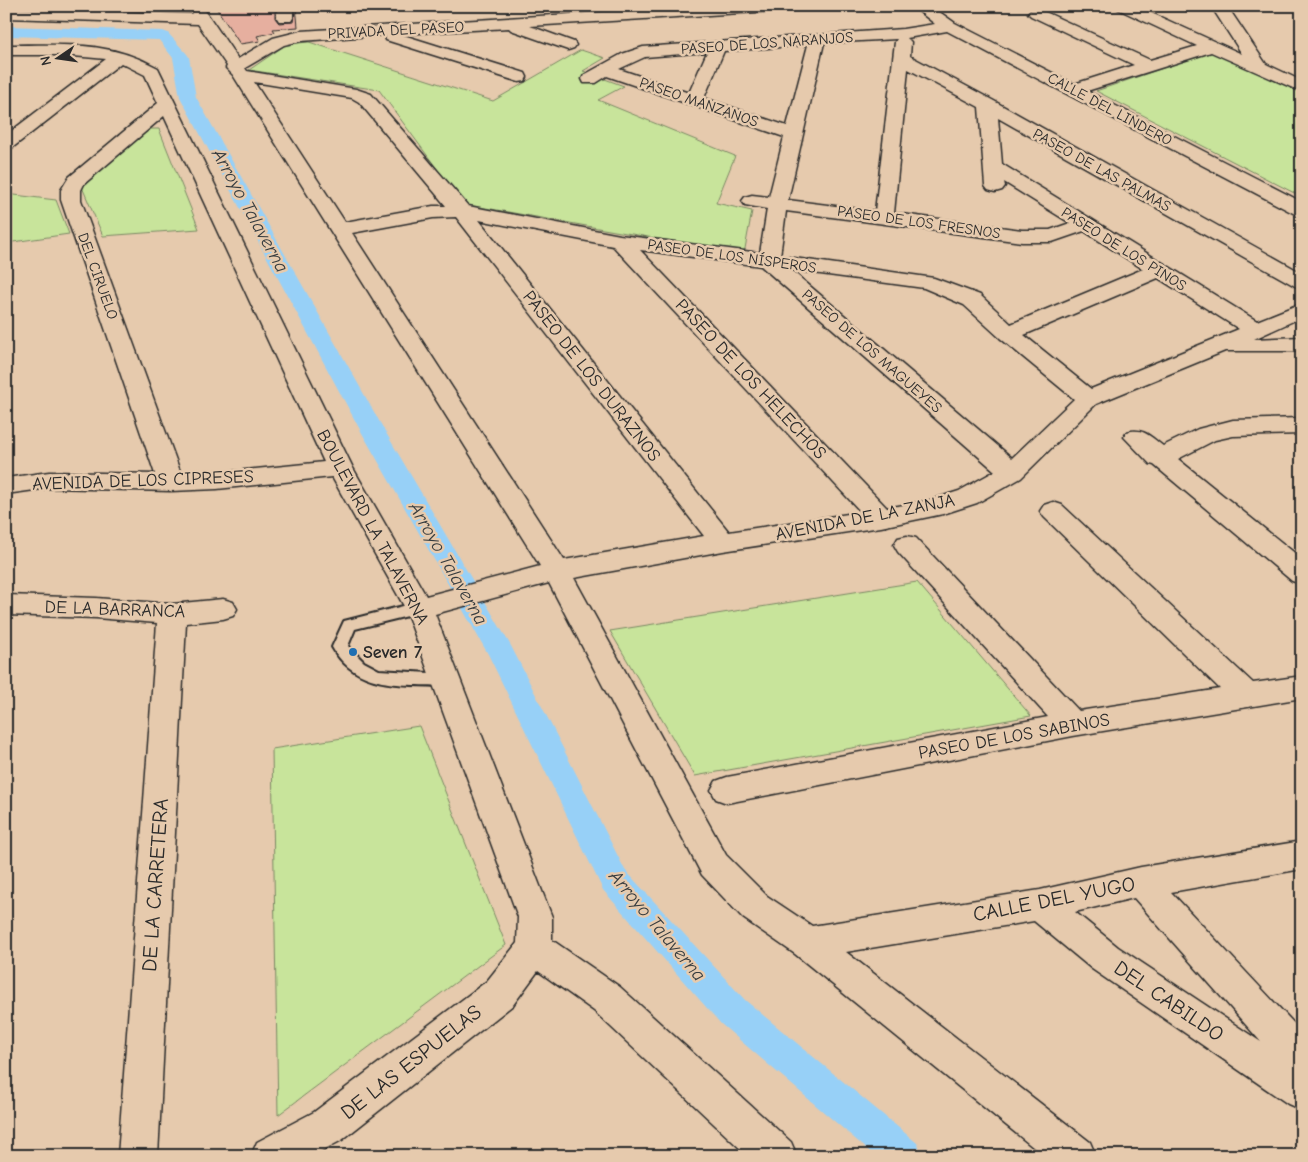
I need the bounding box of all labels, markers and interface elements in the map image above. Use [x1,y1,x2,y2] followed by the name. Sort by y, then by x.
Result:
[327,17,465,43] street label: PRIVADA DEL PASEO
[680,28,854,58] street label: PASEO DE LOS NARANJOS
[32,32,82,82] north arrow
[37,54,55,67] text: N
[1045,69,1175,149] street label: CALLE DEL LINDERO
[637,73,761,131] street label: PASEO MANZANOS
[1030,125,1174,215] street label: PASEO DE LAS PALMAS
[207,144,293,276] water label: Arroyo Talaverna
[836,202,1002,242] street label: PASEO DE LOS FRESNOS
[1058,203,1190,295] street label: PASEO DE LOS PINOS
[74,230,122,322] street label: DEL CIRUELO
[646,234,818,277] street label: PASEO DE LOS NÍSPEROS
[798,285,946,417] street label: PASEO DE LOS MAGUEYES
[518,287,665,466] street label: PASEO DE LOS DURAZNOS
[671,295,830,464] street label: PASEO DE LOS HELECHOS
[312,426,433,628] street label: BOULEVARD LA TALAVERNA
[32,466,254,495] street label: AVENIDA DE LOS CIPRESES
[774,490,956,545] street label: AVENIDA DE LA ZANJA
[404,497,492,629] water label: Arroyo Talaverna
[44,597,186,622] street label: DE LA BARRANCA
[363,642,422,663] place label: Seven 7
[347,646,359,658] marker: Seven 7
[917,709,1112,764] street label: PASEO DE LOS SABINOS
[137,798,173,972] street label: DE LA CARRETERA
[604,865,710,986] water label: Arroyo Talaverna
[971,872,1137,926] street label: CALLE DEL YUGO
[1110,956,1228,1046] street label: DEL CABILDO
[336,1000,486,1124] street label: DE LAS ESPUELAS

